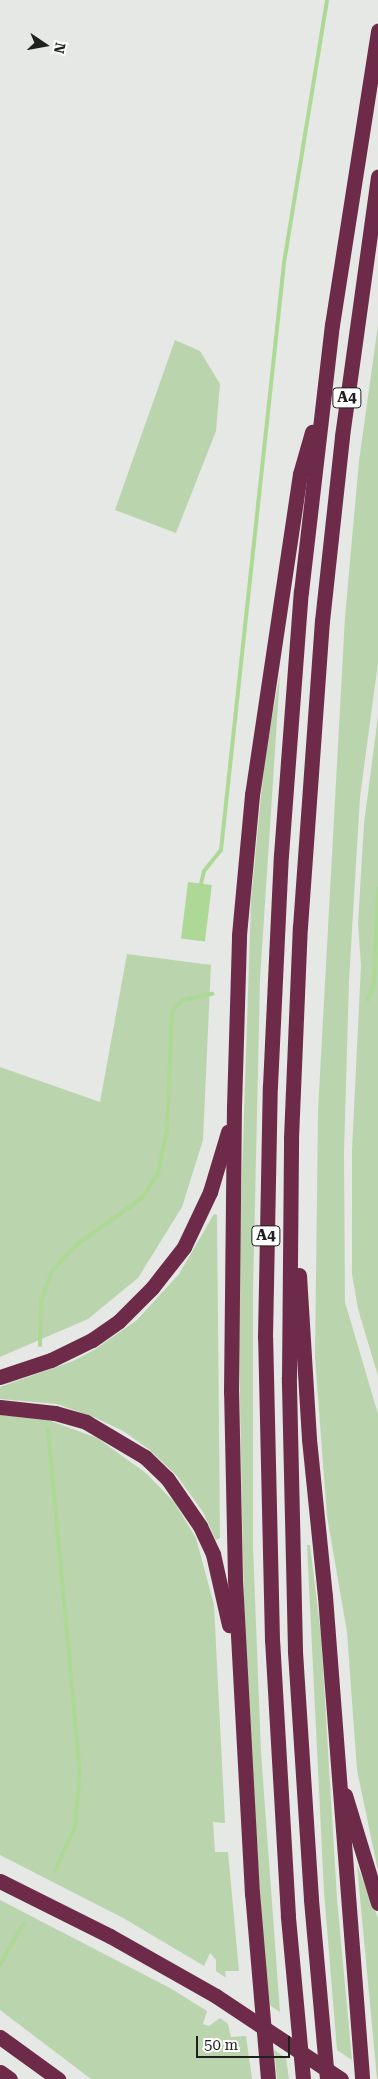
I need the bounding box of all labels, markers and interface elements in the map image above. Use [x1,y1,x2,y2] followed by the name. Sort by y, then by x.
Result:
[20,20,70,70] north arrow
[51,41,69,55] text: N
[332,386,362,410] road number: A4
[251,1224,281,1248] road number: A4
[198,2026,292,2058] scale bar
[204,2036,238,2054] text: 50 m

